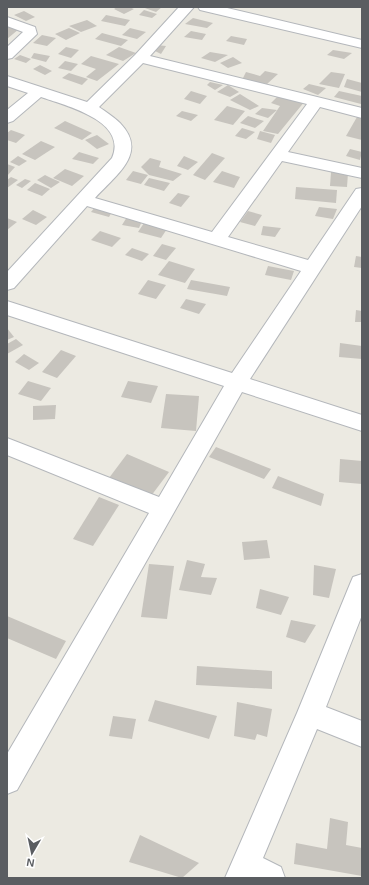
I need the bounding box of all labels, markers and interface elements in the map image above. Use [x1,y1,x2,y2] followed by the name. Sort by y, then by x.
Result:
[12,833,52,873] north arrow
[26,856,35,869] text: N

